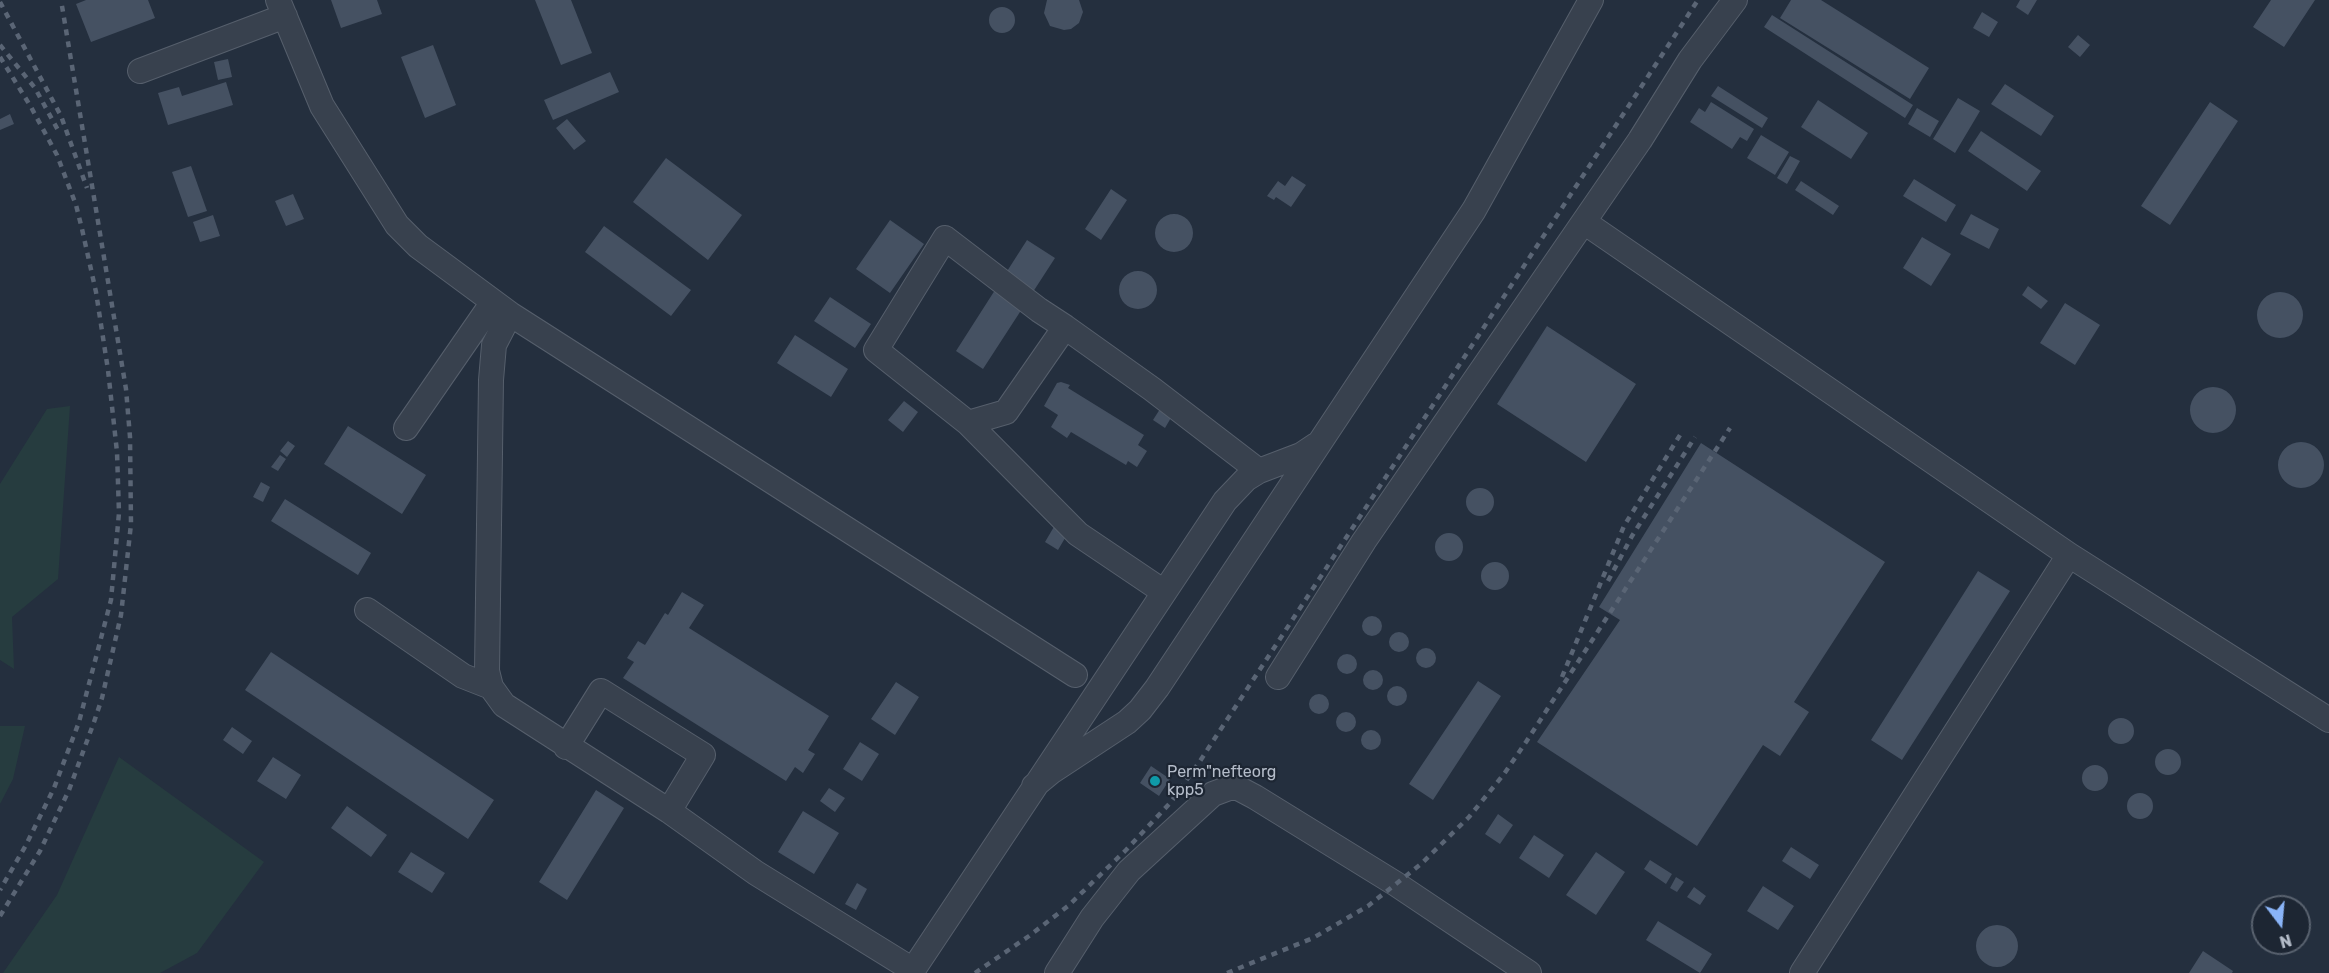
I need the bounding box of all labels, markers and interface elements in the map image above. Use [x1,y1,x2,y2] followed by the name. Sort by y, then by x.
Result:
[1167,762,1276,800] place label: Perm"nefteorg kpp5
[1148,774,1162,788] marker: Perm"nefteorg kpp5
[2251,895,2311,955] north arrow
[2277,930,2294,952] text: N

